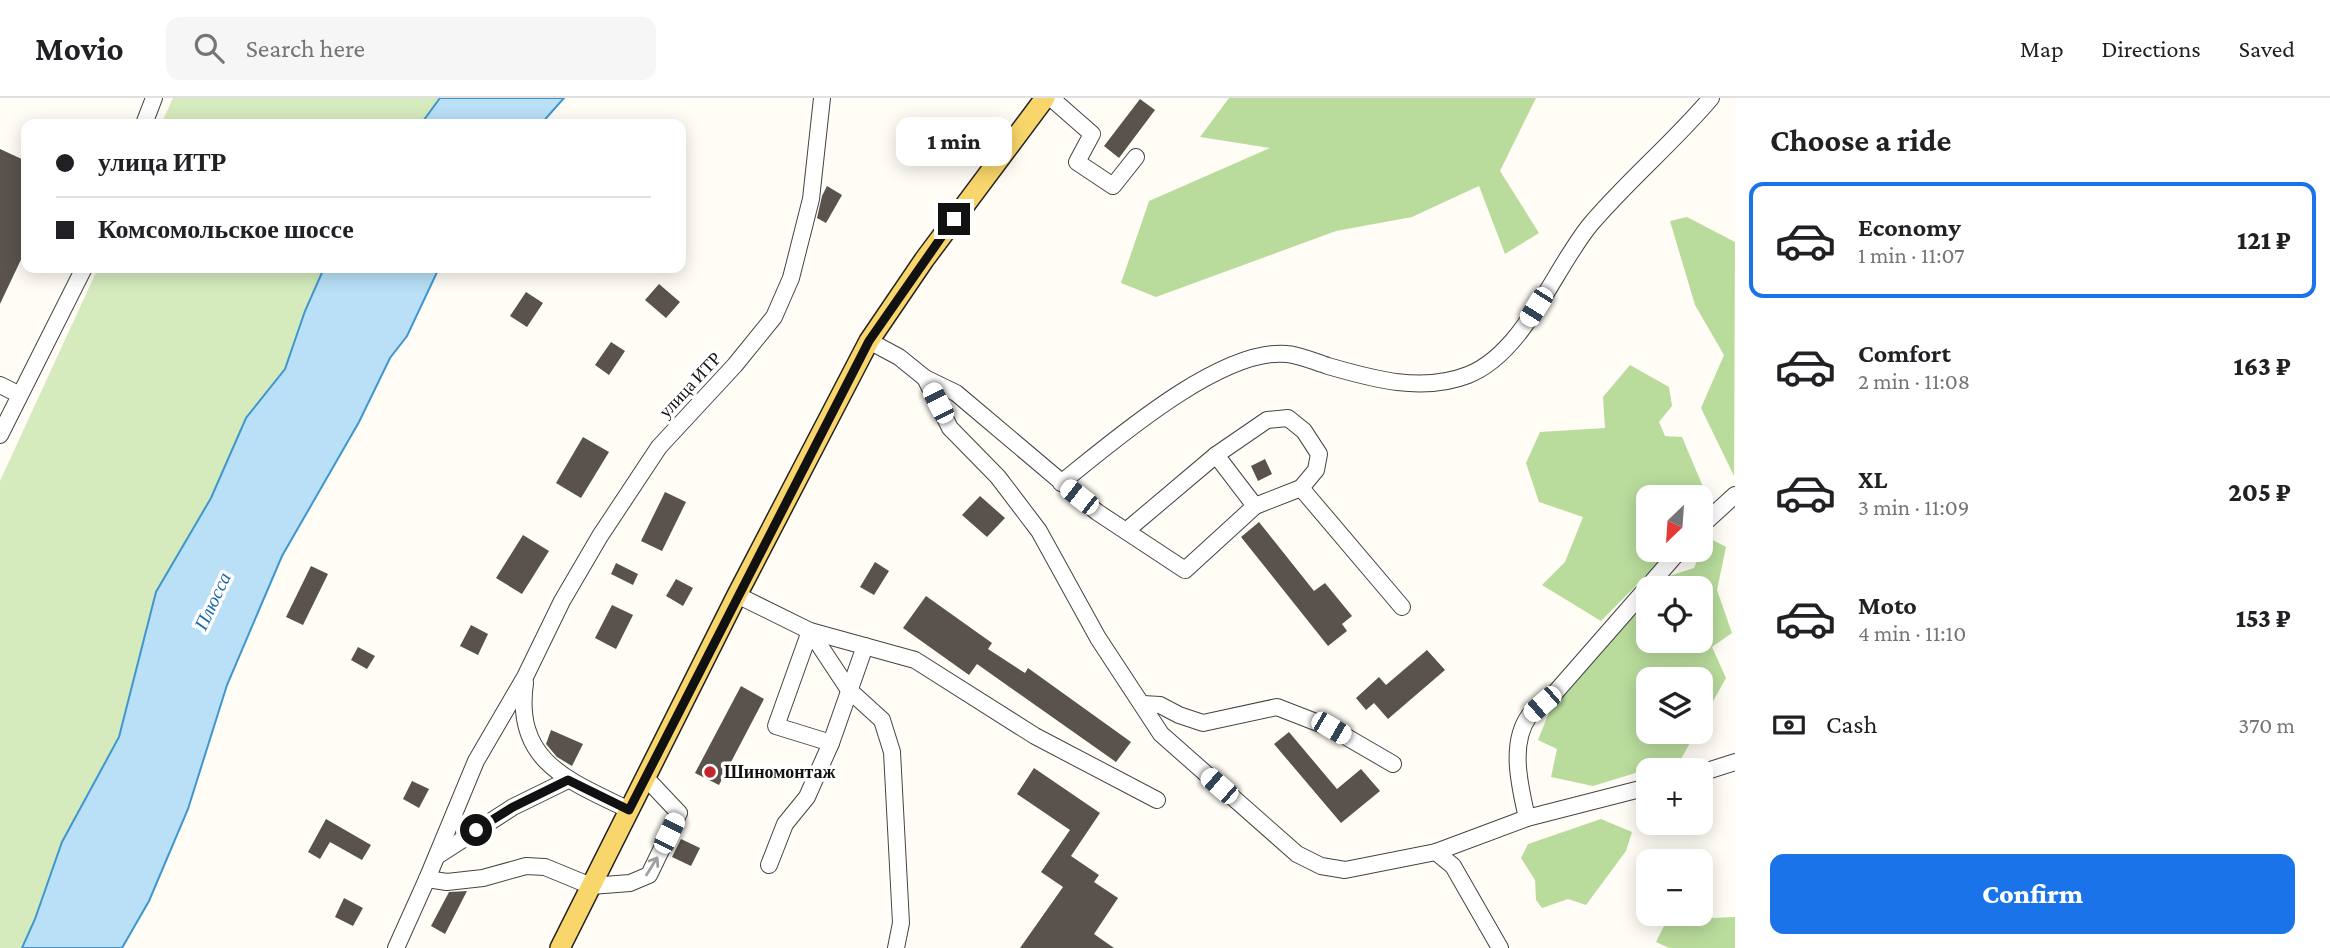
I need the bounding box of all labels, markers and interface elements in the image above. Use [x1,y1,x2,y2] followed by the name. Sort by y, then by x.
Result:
[166,17,656,80] search box
[190,29,228,67] icon: search
[35,30,124,67] text: Movio
[246,34,365,63] text: Search here
[2020,35,2064,62] text: Map
[2102,35,2201,62] text: Directions
[2239,35,2295,62] text: Saved
[896,117,1012,166] callout: 1 min
[1770,122,1951,158] text: Choose a ride
[927,128,981,154] text: 1 min
[98,148,226,177] text: улица ИТР
[938,203,970,235] route end
[1774,209,1837,272] icon: car
[1858,213,1961,242] text: Economy
[98,215,354,244] text: Комсомольское шоссе
[2237,226,2291,255] text: 121 ₽
[1858,242,1965,268] text: 1 min · 11:07
[1516,284,1557,330] car
[1774,335,1837,398] icon: car
[1858,339,1951,368] text: Comfort
[655,348,725,422] street label: улица ИТР
[2234,352,2291,381] text: 163 ₽
[1858,368,1970,394] text: 2 min · 11:08
[920,380,957,426] car
[1774,461,1837,524] icon: car
[1858,465,1887,494] text: XL
[1056,476,1103,518] car
[2228,478,2291,507] text: 205 ₽
[1636,485,1713,562] north arrow
[1636,485,1713,926] map controls
[1858,494,1969,520] text: 3 min · 11:09
[190,569,235,634] water label: Плюсса
[1636,576,1713,653] button: locate
[1774,587,1837,650] icon: car
[1858,591,1917,620] text: Moto
[2236,604,2291,633] text: 153 ₽
[1858,620,1966,646] text: 4 min · 11:10
[1636,667,1713,744] button: layers
[1520,682,1565,726] car
[1770,706,1808,744] icon: cash
[1308,708,1355,748] car
[1826,710,1877,739] text: Cash
[2238,712,2295,738] text: 370 m
[1636,758,1713,835] button: +
[724,762,837,782] place label: Шиномонтаж
[702,764,718,780] marker: Шиномонтаж
[1197,764,1242,808] car
[651,810,688,856] car
[460,814,492,846] route start
[1636,849,1713,926] button: −
[1770,854,2295,934] button: Confirm
[644,857,659,876] one-way arrow

